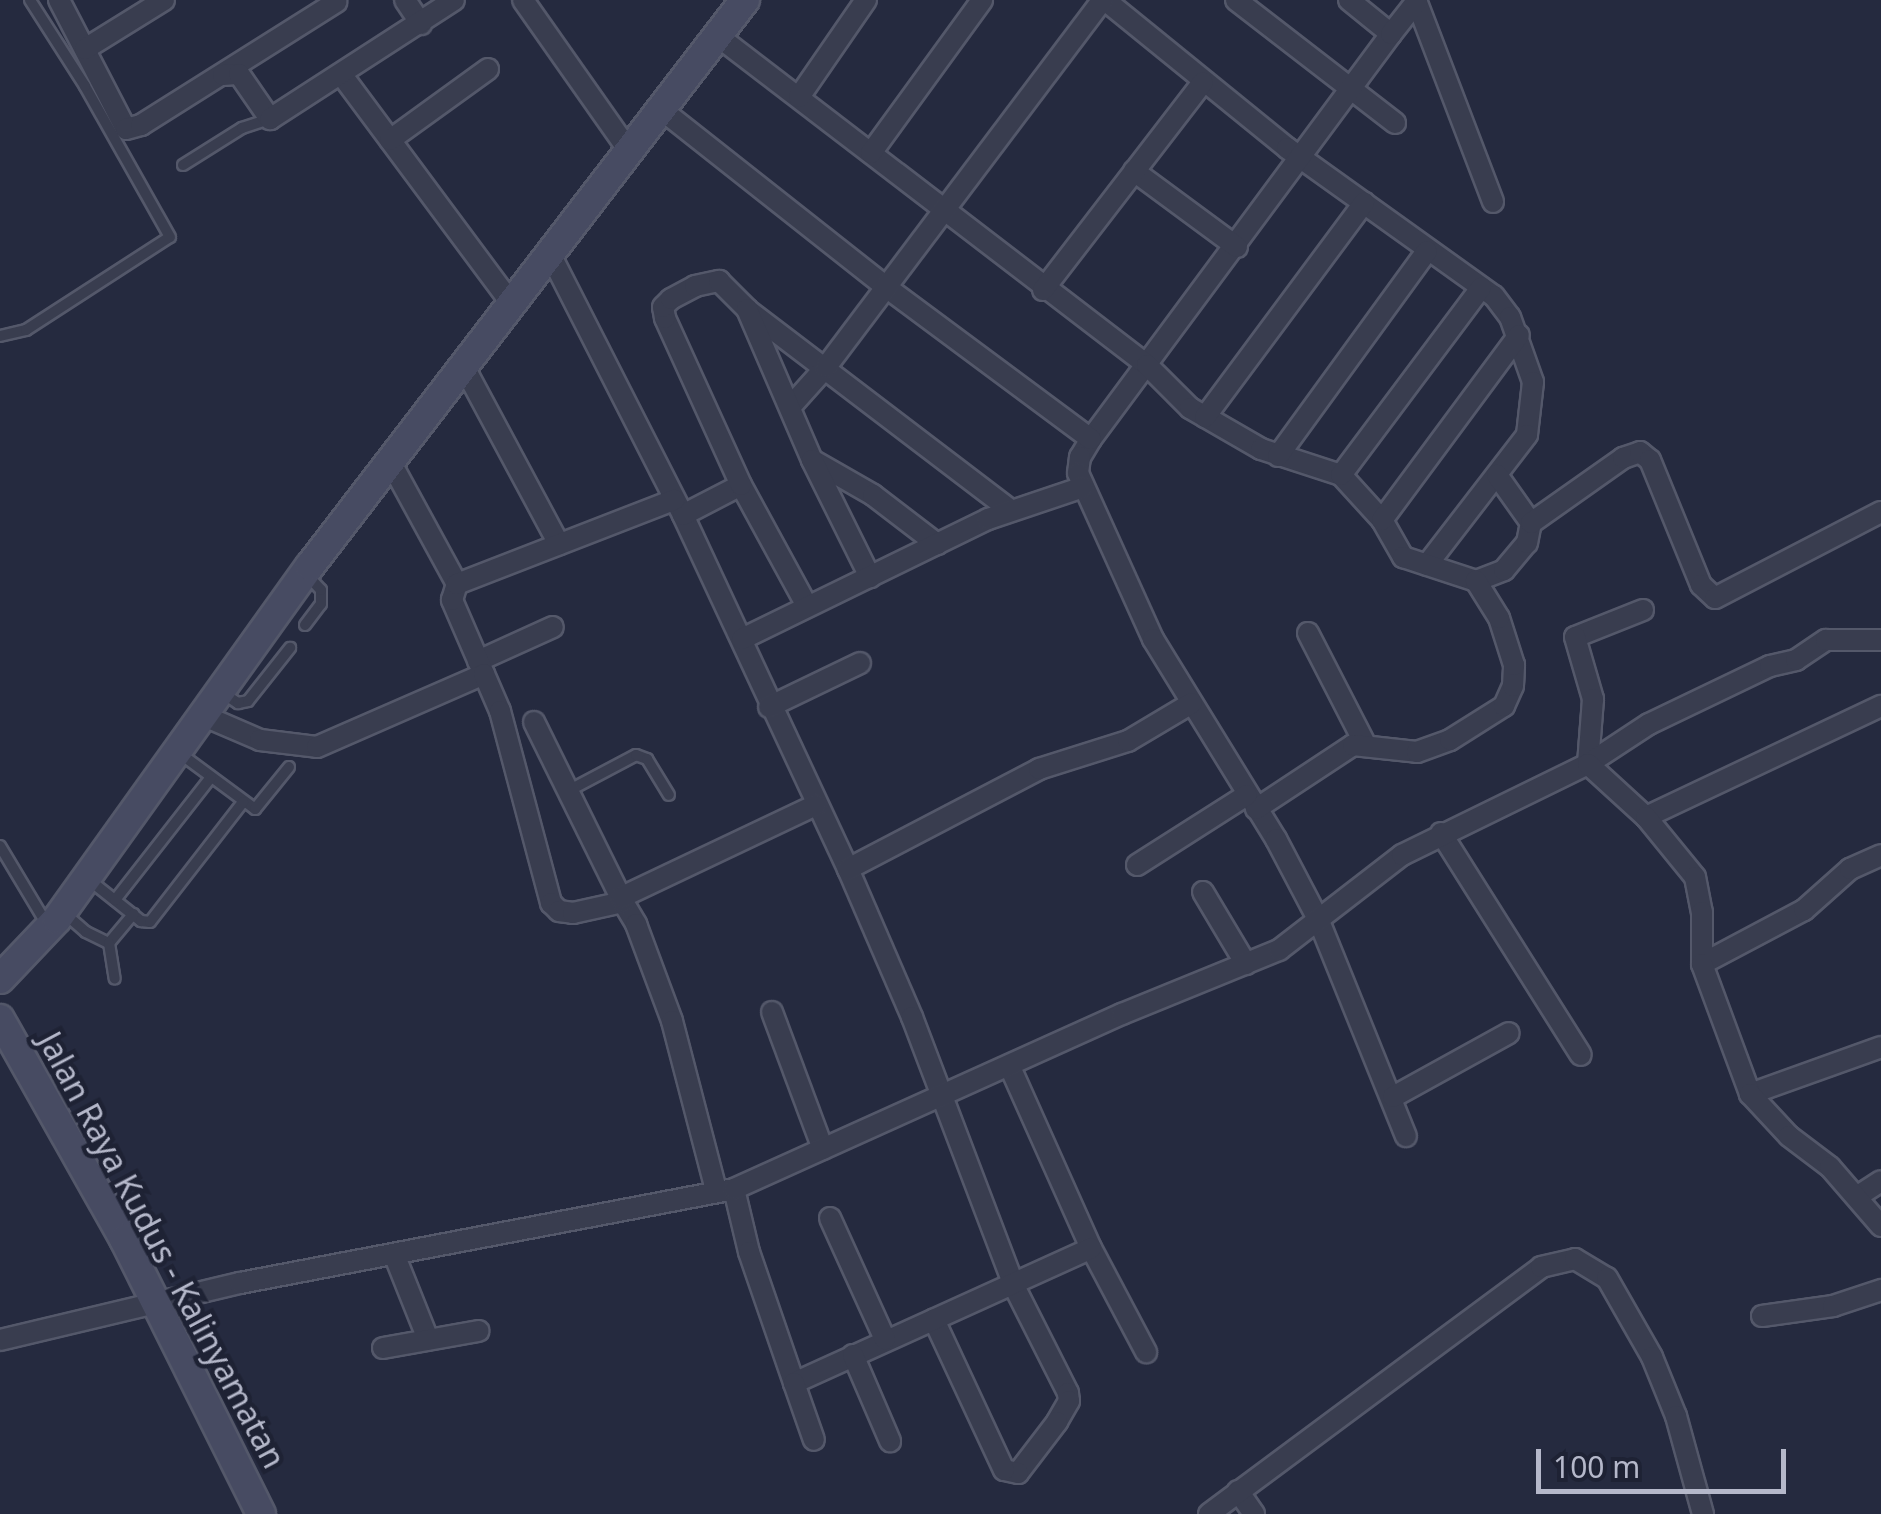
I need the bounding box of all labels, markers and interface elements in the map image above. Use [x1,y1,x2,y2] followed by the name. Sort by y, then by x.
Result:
[30,1025,294,1475] street label: Jalan Raya Kudus - Kalinyamatan
[1541,1429,1791,1491] scale bar
[1553,1446,1640,1487] text: 100 m

